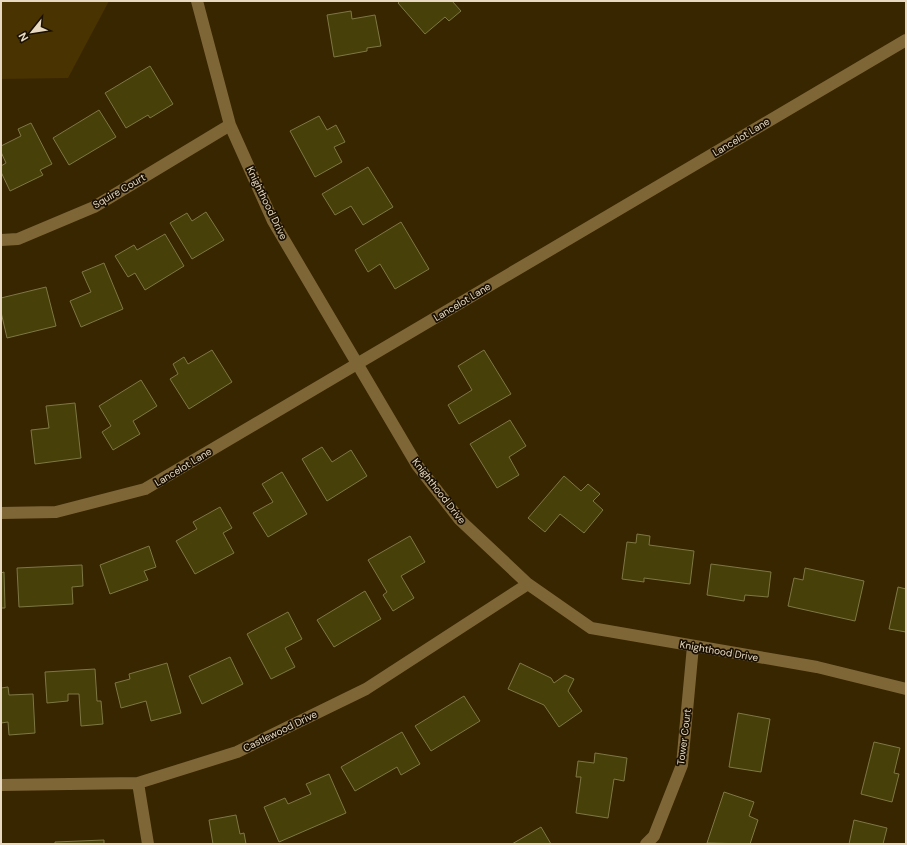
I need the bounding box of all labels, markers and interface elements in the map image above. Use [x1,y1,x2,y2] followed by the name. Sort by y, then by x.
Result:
[12,12,52,52] north arrow
[15,30,31,44] text: N
[710,115,772,159] street label: Lancelot Lane
[244,164,290,242] street label: Knighthood Drive
[90,171,148,211] street label: Squire Court
[431,280,493,324] street label: Lancelot Lane
[152,445,214,489] street label: Lancelot Lane
[409,456,469,527] street label: Knighthood Drive
[679,638,760,664] street label: Knighthood Drive
[241,707,320,755] street label: Castlewood Drive
[674,708,694,766] street label: Tower Court

